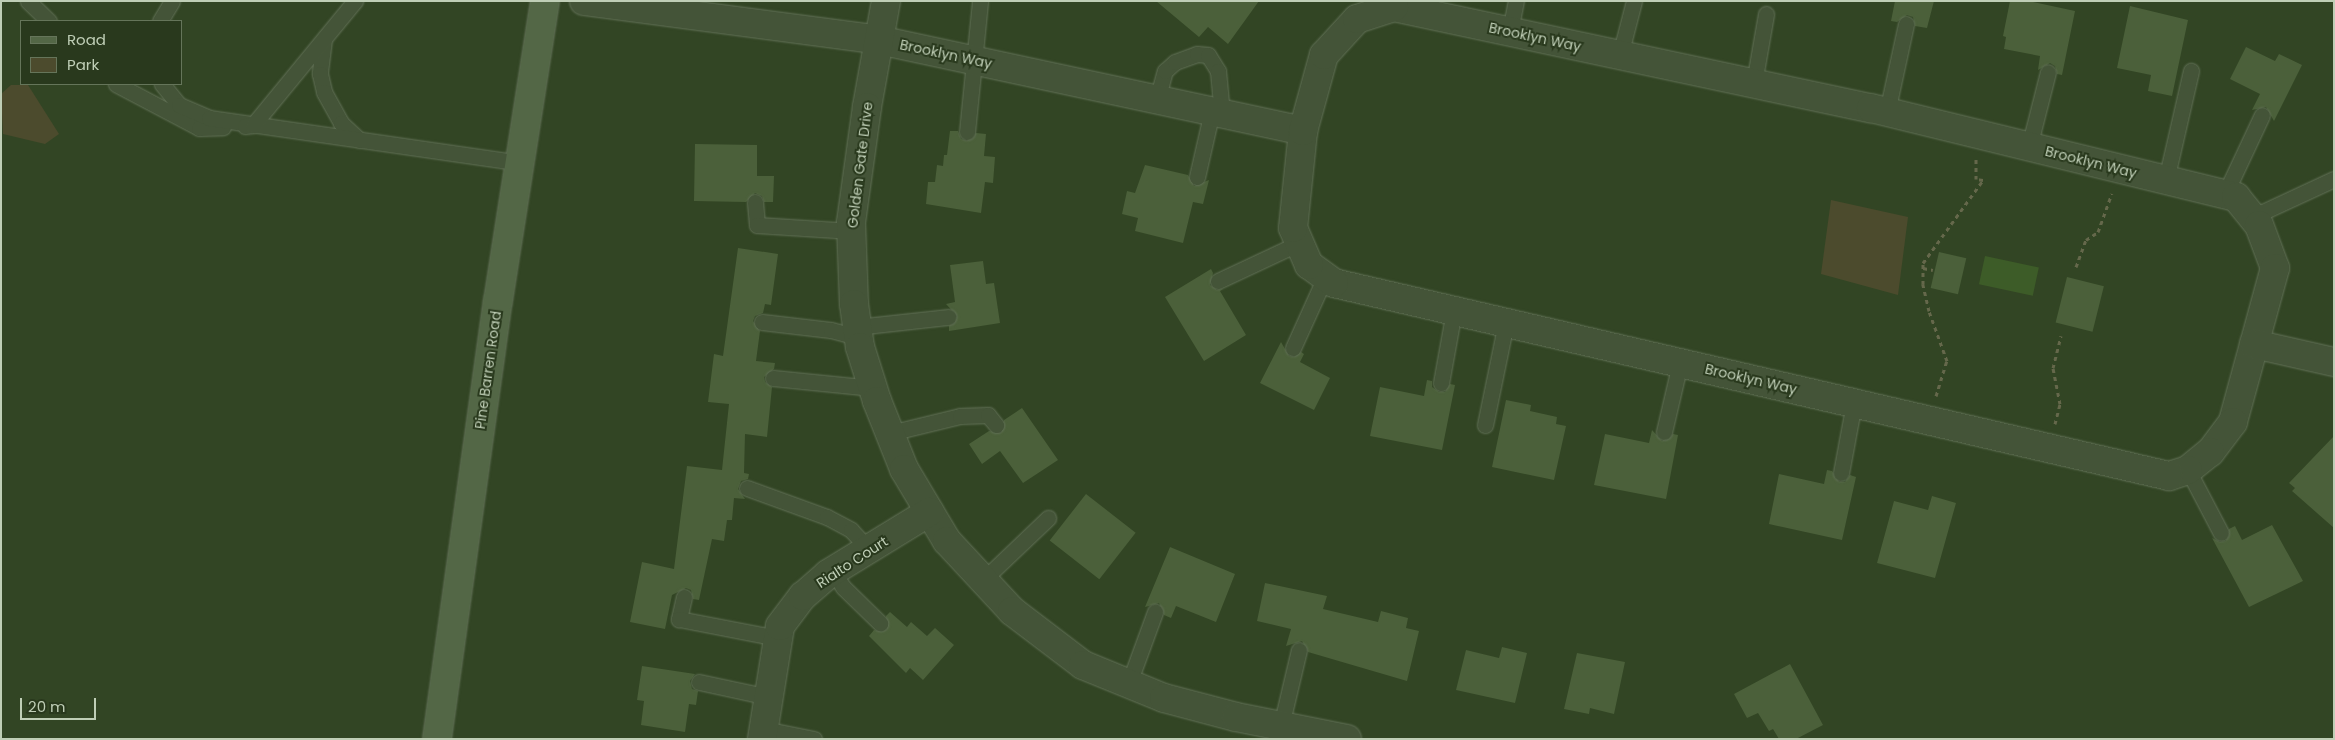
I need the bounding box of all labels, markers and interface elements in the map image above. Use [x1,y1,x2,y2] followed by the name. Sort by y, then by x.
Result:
[1487,19,1583,55] street label: Brooklyn Way
[20,20,182,85] legend
[67,29,106,50] text: Road
[898,36,994,72] street label: Brooklyn Way
[67,54,99,75] text: Park
[844,101,876,229] street label: Golden Gate Drive
[2043,142,2139,182] street label: Brooklyn Way
[471,310,505,430] street label: Pine Barren Road
[1703,360,1799,398] street label: Brooklyn Way
[813,533,891,591] street label: Rialto Court
[22,688,99,720] scale bar
[28,696,66,717] text: 20 m

